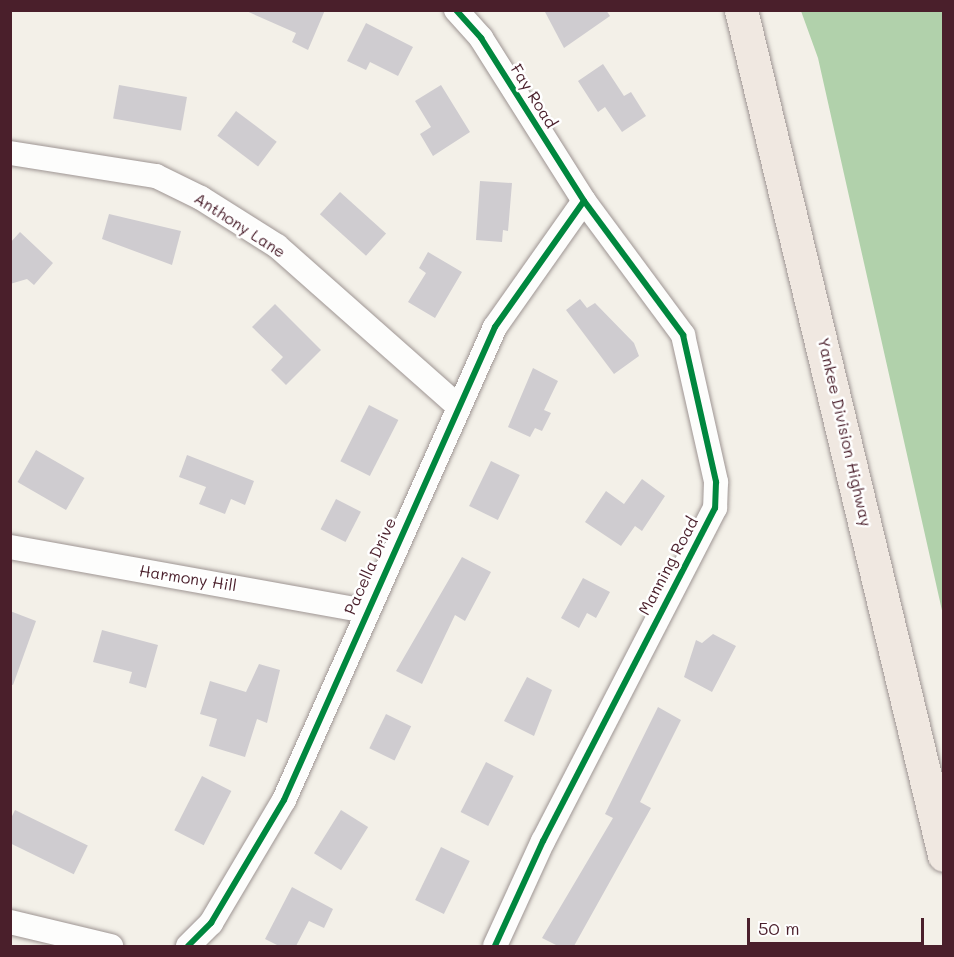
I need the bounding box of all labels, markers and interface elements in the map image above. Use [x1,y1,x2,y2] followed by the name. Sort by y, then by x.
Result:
[507,60,561,132] street label: Fay Road
[191,188,289,262] street label: Anthony Lane
[814,336,876,528] street label: Yankee Division Highway
[340,514,400,618] street label: Pacella Drive
[634,514,702,618] street label: Manning Road
[138,561,238,595] street label: Harmony Hill
[750,906,927,944] scale bar
[758,916,800,940] text: 50 m

